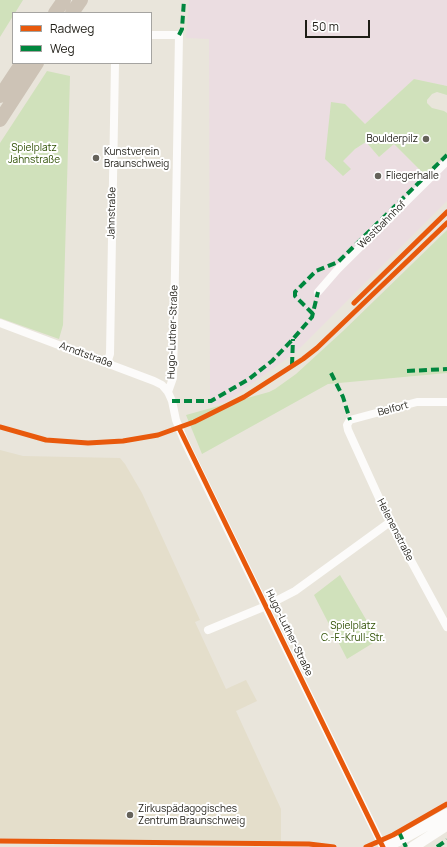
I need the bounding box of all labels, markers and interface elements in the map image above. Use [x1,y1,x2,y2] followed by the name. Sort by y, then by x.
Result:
[12,12,152,64] legend
[307,12,372,38] scale bar
[312,18,339,35] text: 50 m
[50,20,94,37] text: Radweg
[50,40,75,57] text: Weg
[366,133,418,145] place label: Boulderpilz
[421,134,431,144] marker: Boulderpilz
[8,142,60,166] park label: Spielplatz Jahnstraße
[104,146,169,170] place label: Kunstverein Braunschweig
[91,153,101,163] marker: Kunstverein Braunschweig
[386,170,439,182] place label: Fliegerhalle
[373,171,383,181] marker: Fliegerhalle
[106,187,118,239] street label: Jahnstraße
[356,199,408,251] street label: Westbahnhof
[165,285,181,379] street label: Hugo-Luther-Straße
[58,340,114,370] street label: Arndtstraße
[376,399,410,419] street label: Belfort
[374,497,416,563] street label: Helenenstraße
[263,588,315,678] street label: Hugo-Luther-Straße
[321,620,385,644] park label: Spielplatz C.-F.-Krull-Str.
[138,803,245,826] place label: Zirkuspädagogisches Zentrum Braunschweig
[125,810,135,820] marker: Zirkuspädagogisches Zentrum Braunschweig

